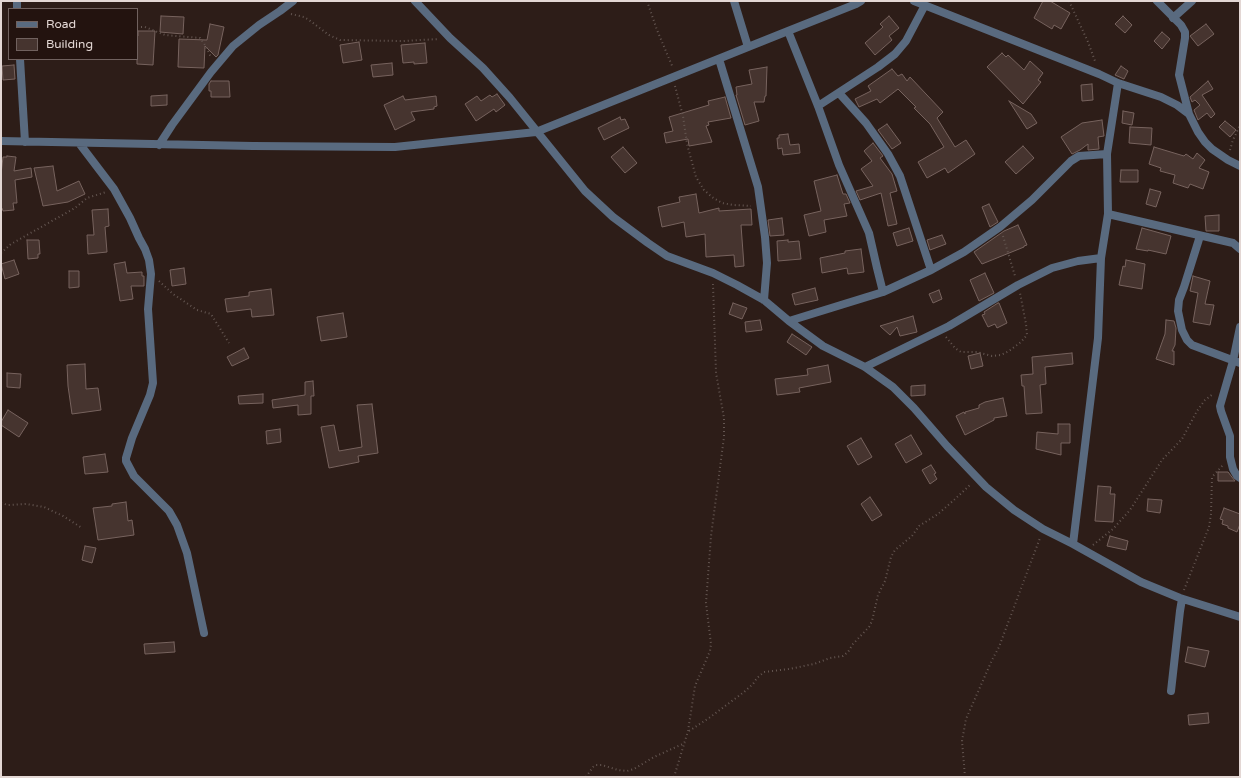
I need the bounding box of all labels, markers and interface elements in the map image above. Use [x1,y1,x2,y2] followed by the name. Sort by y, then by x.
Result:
[8,8,138,60] legend
[46,17,76,31] text: Road
[46,37,93,51] text: Building

